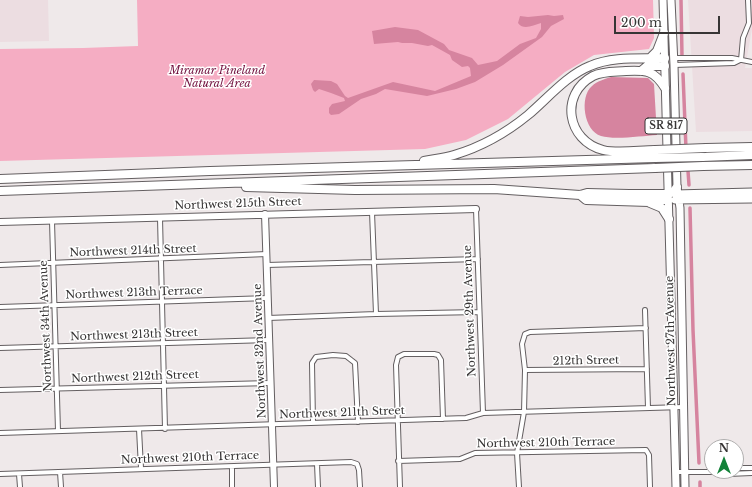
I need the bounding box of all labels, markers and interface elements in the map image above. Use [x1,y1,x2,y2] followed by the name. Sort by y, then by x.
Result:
[616,8,722,34] scale bar
[621,15,662,30] text: 200 m
[169,64,265,90] park label: Miramar Pineland Natural Area
[645,118,687,134] road number: SR 817
[174,195,302,213] street label: Northwest 215th Street
[69,242,197,260] street label: Northwest 214th Street
[461,245,479,377] street label: Northwest 29th Avenue
[37,260,55,392] street label: Northwest 34th Avenue
[663,276,679,406] street label: Northwest 27th Avenue
[251,283,269,419] street label: Northwest 32nd Avenue
[65,284,203,302] street label: Northwest 213th Terrace
[70,326,198,344] street label: Northwest 213th Street
[553,354,619,368] street label: 212th Street
[71,368,199,386] street label: Northwest 212th Street
[279,404,405,422] street label: Northwest 211th Street
[477,435,615,451] street label: Northwest 210th Terrace
[704,439,744,479] north arrow
[719,441,729,455] text: N
[121,449,259,467] street label: Northwest 210th Terrace

